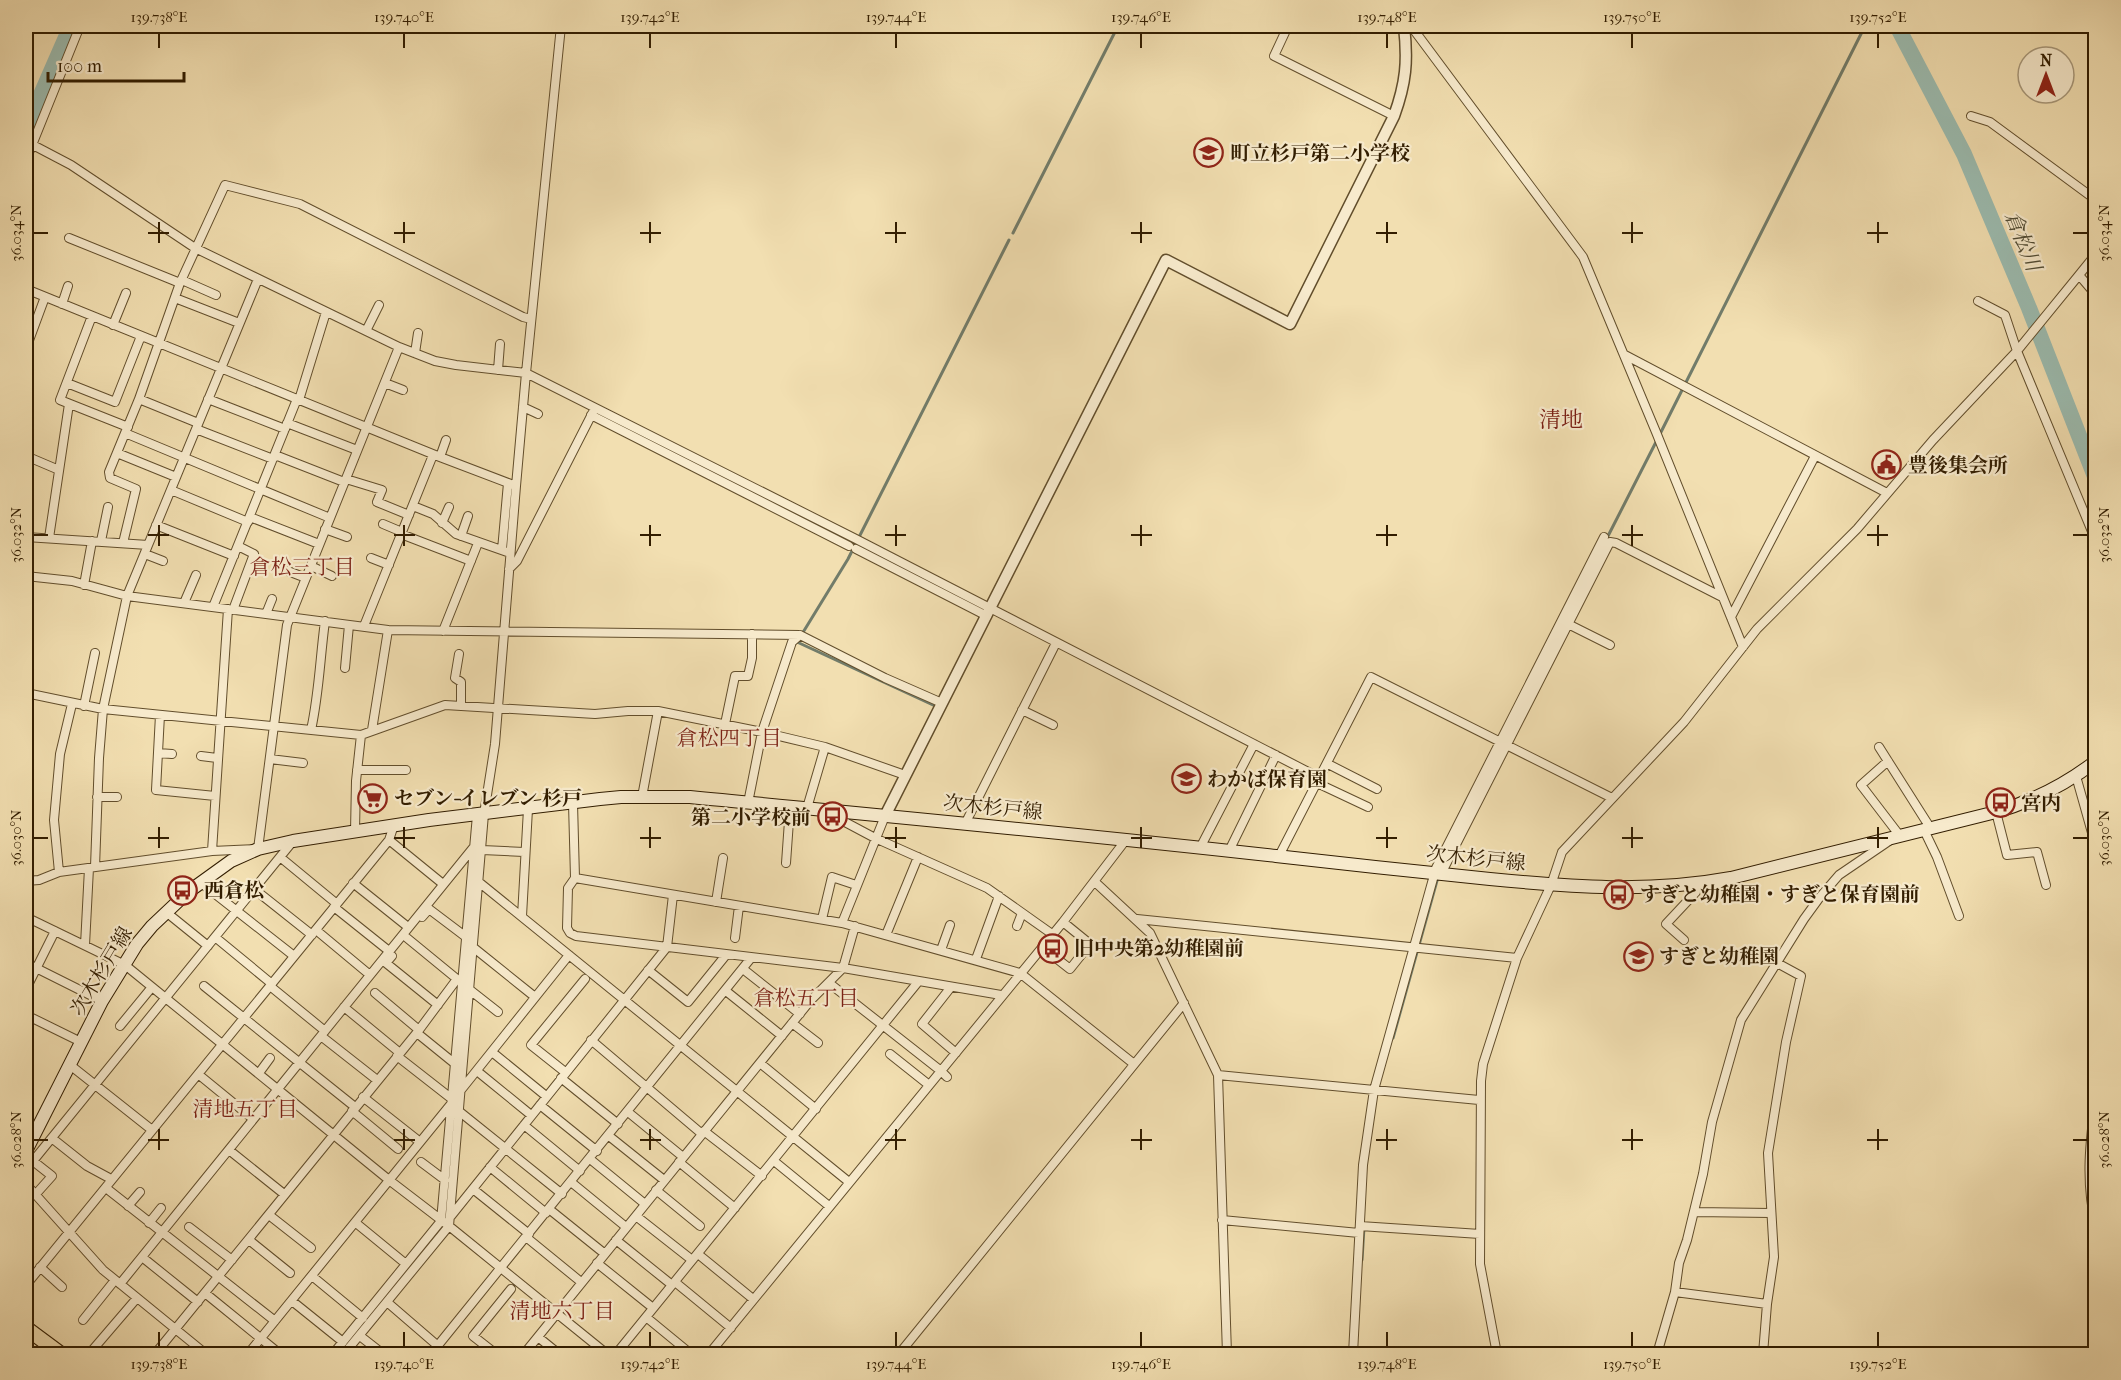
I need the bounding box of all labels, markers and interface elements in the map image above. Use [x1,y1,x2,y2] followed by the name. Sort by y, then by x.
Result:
[131,8,187,26] text: 139.738°E
[374,8,434,26] text: 139.740°E
[620,8,680,26] text: 139.742°E
[866,8,926,26] text: 139.744°E
[1111,8,1171,26] text: 139.746°E
[1357,8,1417,26] text: 139.748°E
[1603,8,1661,26] text: 139.750°E
[1849,8,1907,26] text: 139.752°E
[48,45,184,83] scale bar
[2016,45,2076,105] north arrow
[2040,51,2053,70] text: N
[57,56,102,77] text: 100 m
[1193,137,1225,169] school or university icon: 町立杉戸第二小学校
[1230,142,1410,165] place label: 町立杉戸第二小学校
[7,204,25,262] text: 36.034°N
[2095,204,2113,262] text: 36.034°N
[2000,207,2047,277] water label: 倉松川
[1539,407,1583,433] district label: 清地
[1871,449,1903,481] public building icon: 豊後集会所
[1908,454,2008,477] place label: 豊後集会所
[7,506,25,563] text: 36.032°N
[2095,506,2113,563] text: 36.032°N
[250,555,355,579] district label: 倉松三丁目
[677,726,782,750] district label: 倉松四丁目
[1170,763,1202,795] school or university icon: わかば保育園
[1207,768,1327,791] place label: わかば保育園
[357,782,389,814] supermarket icon: セブン-イレブン 杉戸
[394,787,582,810] place label: セブン-イレブン 杉戸
[1984,787,2016,819] bus stop icon: 宮内
[942,791,1044,824] street label: 次木杉戸線
[2021,792,2061,815] place label: 宮内
[816,801,848,833] bus stop icon: 第二小学校前
[691,806,811,829] place label: 第二小学校前
[7,809,25,866] text: 36.030°N
[2095,809,2113,866] text: 36.030°N
[1425,842,1527,875] street label: 次木杉戸線
[167,874,199,906] bus stop icon: 西倉松
[1603,878,1635,910] bus stop icon: すぎと幼稚園・すぎと保育園前
[204,879,264,902] place label: 西倉松
[1640,883,1920,906] place label: すぎと幼稚園・すぎと保育園前
[66,922,137,1020] street label: 次木杉戸線
[1037,932,1069,964] bus stop icon: 旧中央第2幼稚園前
[1074,937,1244,960] place label: 旧中央第2幼稚園前
[1622,940,1654,972] school or university icon: すぎと幼稚園
[1659,945,1779,968] place label: すぎと幼稚園
[754,986,859,1010] district label: 倉松五丁目
[193,1097,298,1121] district label: 清地五丁目
[7,1111,25,1169] text: 36.028°N
[2095,1111,2113,1169] text: 36.028°N
[510,1299,615,1323] district label: 清地六丁目
[131,1355,187,1373] text: 139.738°E
[374,1355,434,1373] text: 139.740°E
[620,1355,680,1373] text: 139.742°E
[866,1355,926,1373] text: 139.744°E
[1111,1355,1171,1373] text: 139.746°E
[1357,1355,1417,1373] text: 139.748°E
[1603,1355,1661,1373] text: 139.750°E
[1849,1355,1907,1373] text: 139.752°E

